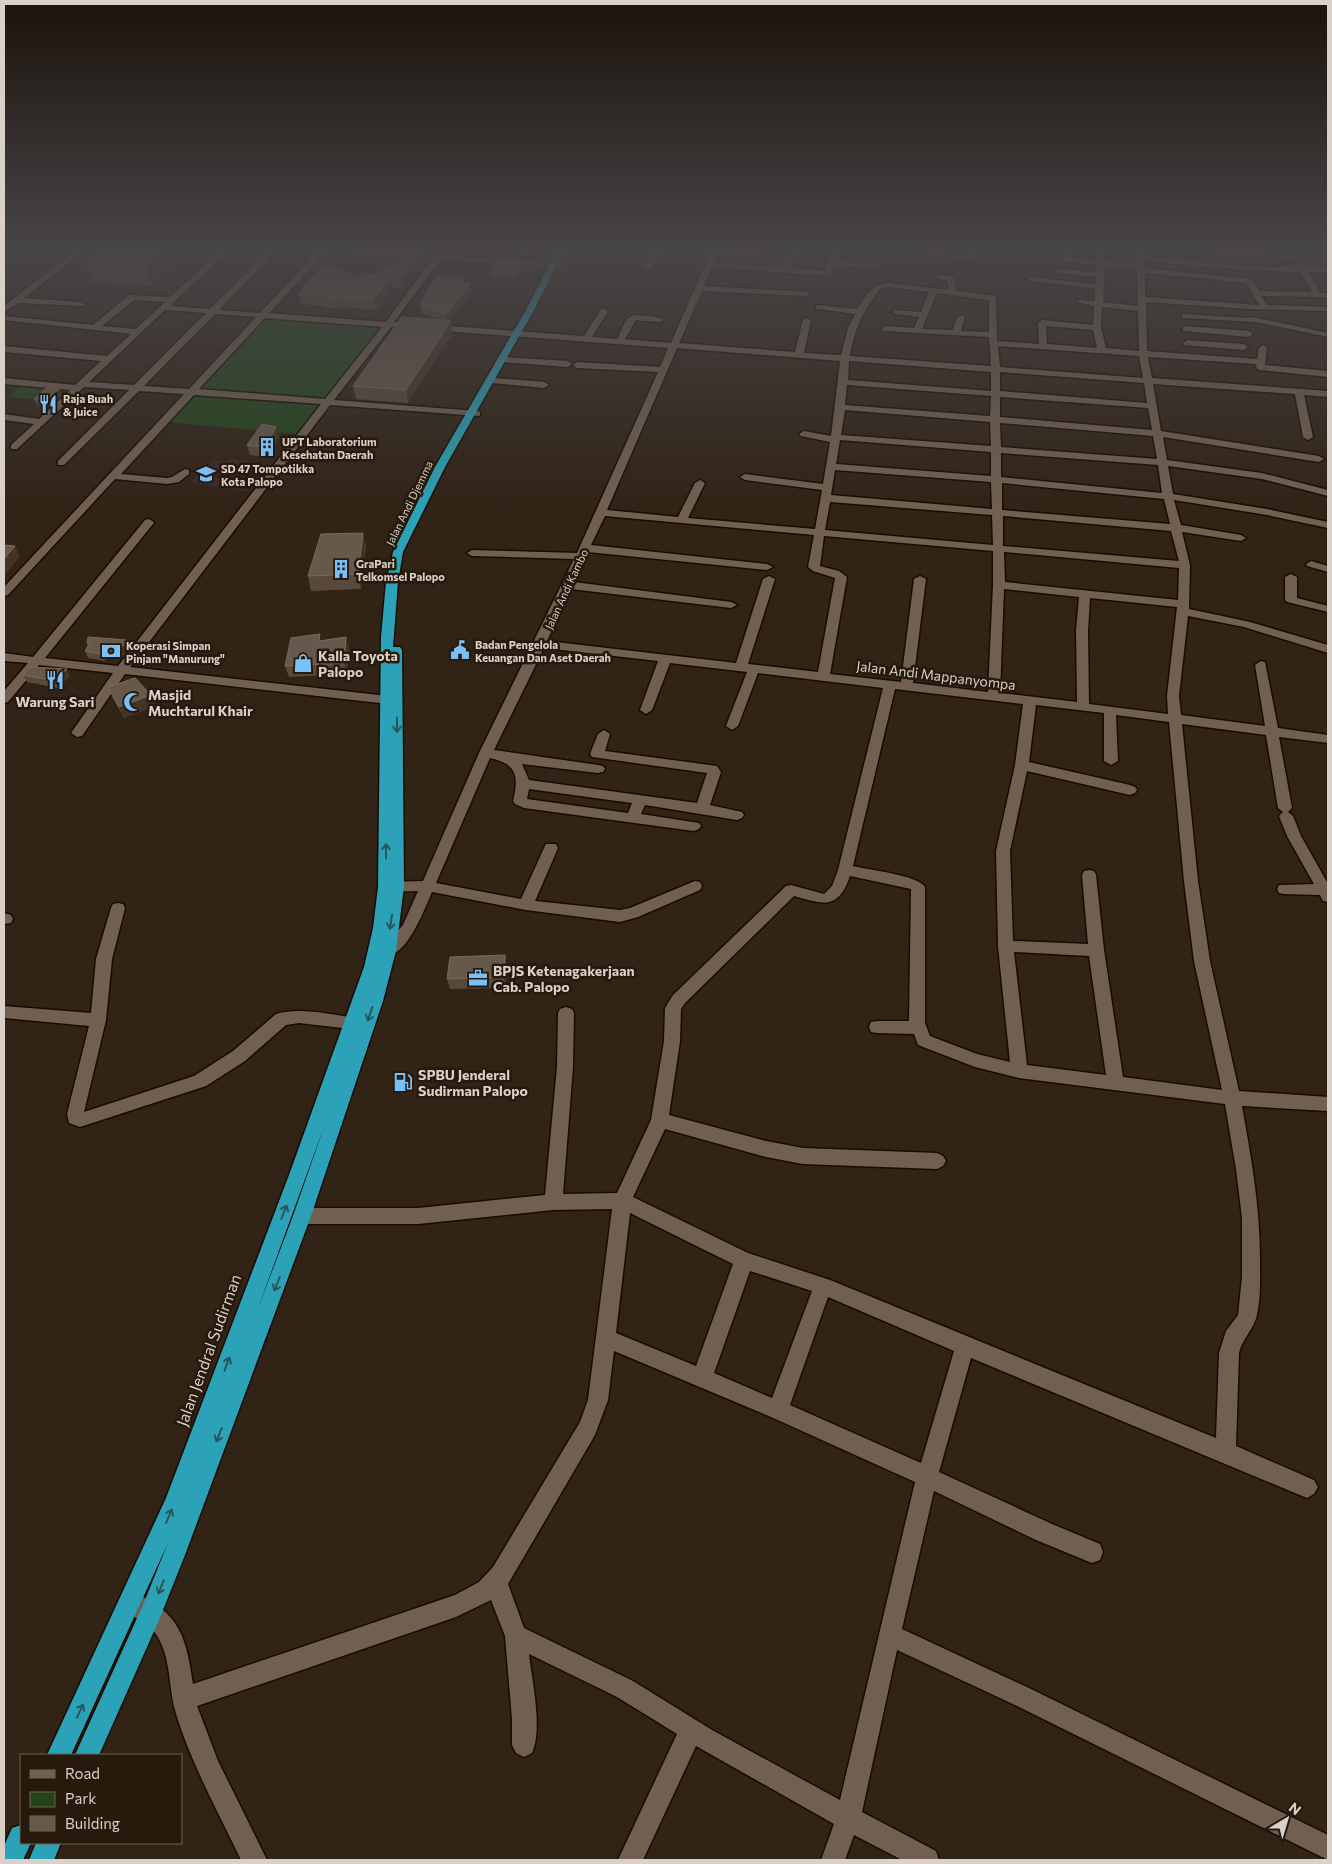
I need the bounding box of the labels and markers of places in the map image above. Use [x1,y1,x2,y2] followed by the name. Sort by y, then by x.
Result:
[63,392,113,419] place label: Raja Buah & Juice
[37,393,59,415] restaurant icon: Raja Buah & Juice
[282,435,377,461] place label: UPT Laboratorium Kesehatan Daerah
[256,436,278,458] building icon: UPT Laboratorium Kesehatan Daerah
[221,462,314,488] place label: SD 47 Tompotikka Kota Palopo
[195,463,217,485] school or university icon: SD 47 Tompotikka Kota Palopo
[356,557,445,583] place label: GraPari Telkomsel Palopo
[330,558,352,580] building icon: GraPari Telkomsel Palopo
[475,638,611,664] place label: Badan Pengelola Keuangan Dan Aset Daerah
[126,639,225,665] place label: Koperasi Simpan Pinjam "Manurung"
[449,639,471,661] public building icon: Badan Pengelola Keuangan Dan Aset Daerah
[100,640,122,662] bank icon: Koperasi Simpan Pinjam "Manurung"
[318,647,398,680] place label: Kalla Toyota Palopo
[292,652,314,674] shop icon: Kalla Toyota Palopo
[44,669,66,691] restaurant icon: Warung Sari
[148,686,253,719] place label: Masjid Muchtarul Khair
[122,691,144,713] mosque icon: Masjid Muchtarul Khair
[16,693,95,710] place label: Warung Sari
[493,962,635,995] place label: BPJS Ketenagakerjaan Cab. Palopo
[467,967,489,989] office icon: BPJS Ketenagakerjaan Cab. Palopo
[418,1066,528,1099] place label: SPBU Jenderal Sudirman Palopo
[392,1071,414,1093] fuel station icon: SPBU Jenderal Sudirman Palopo

